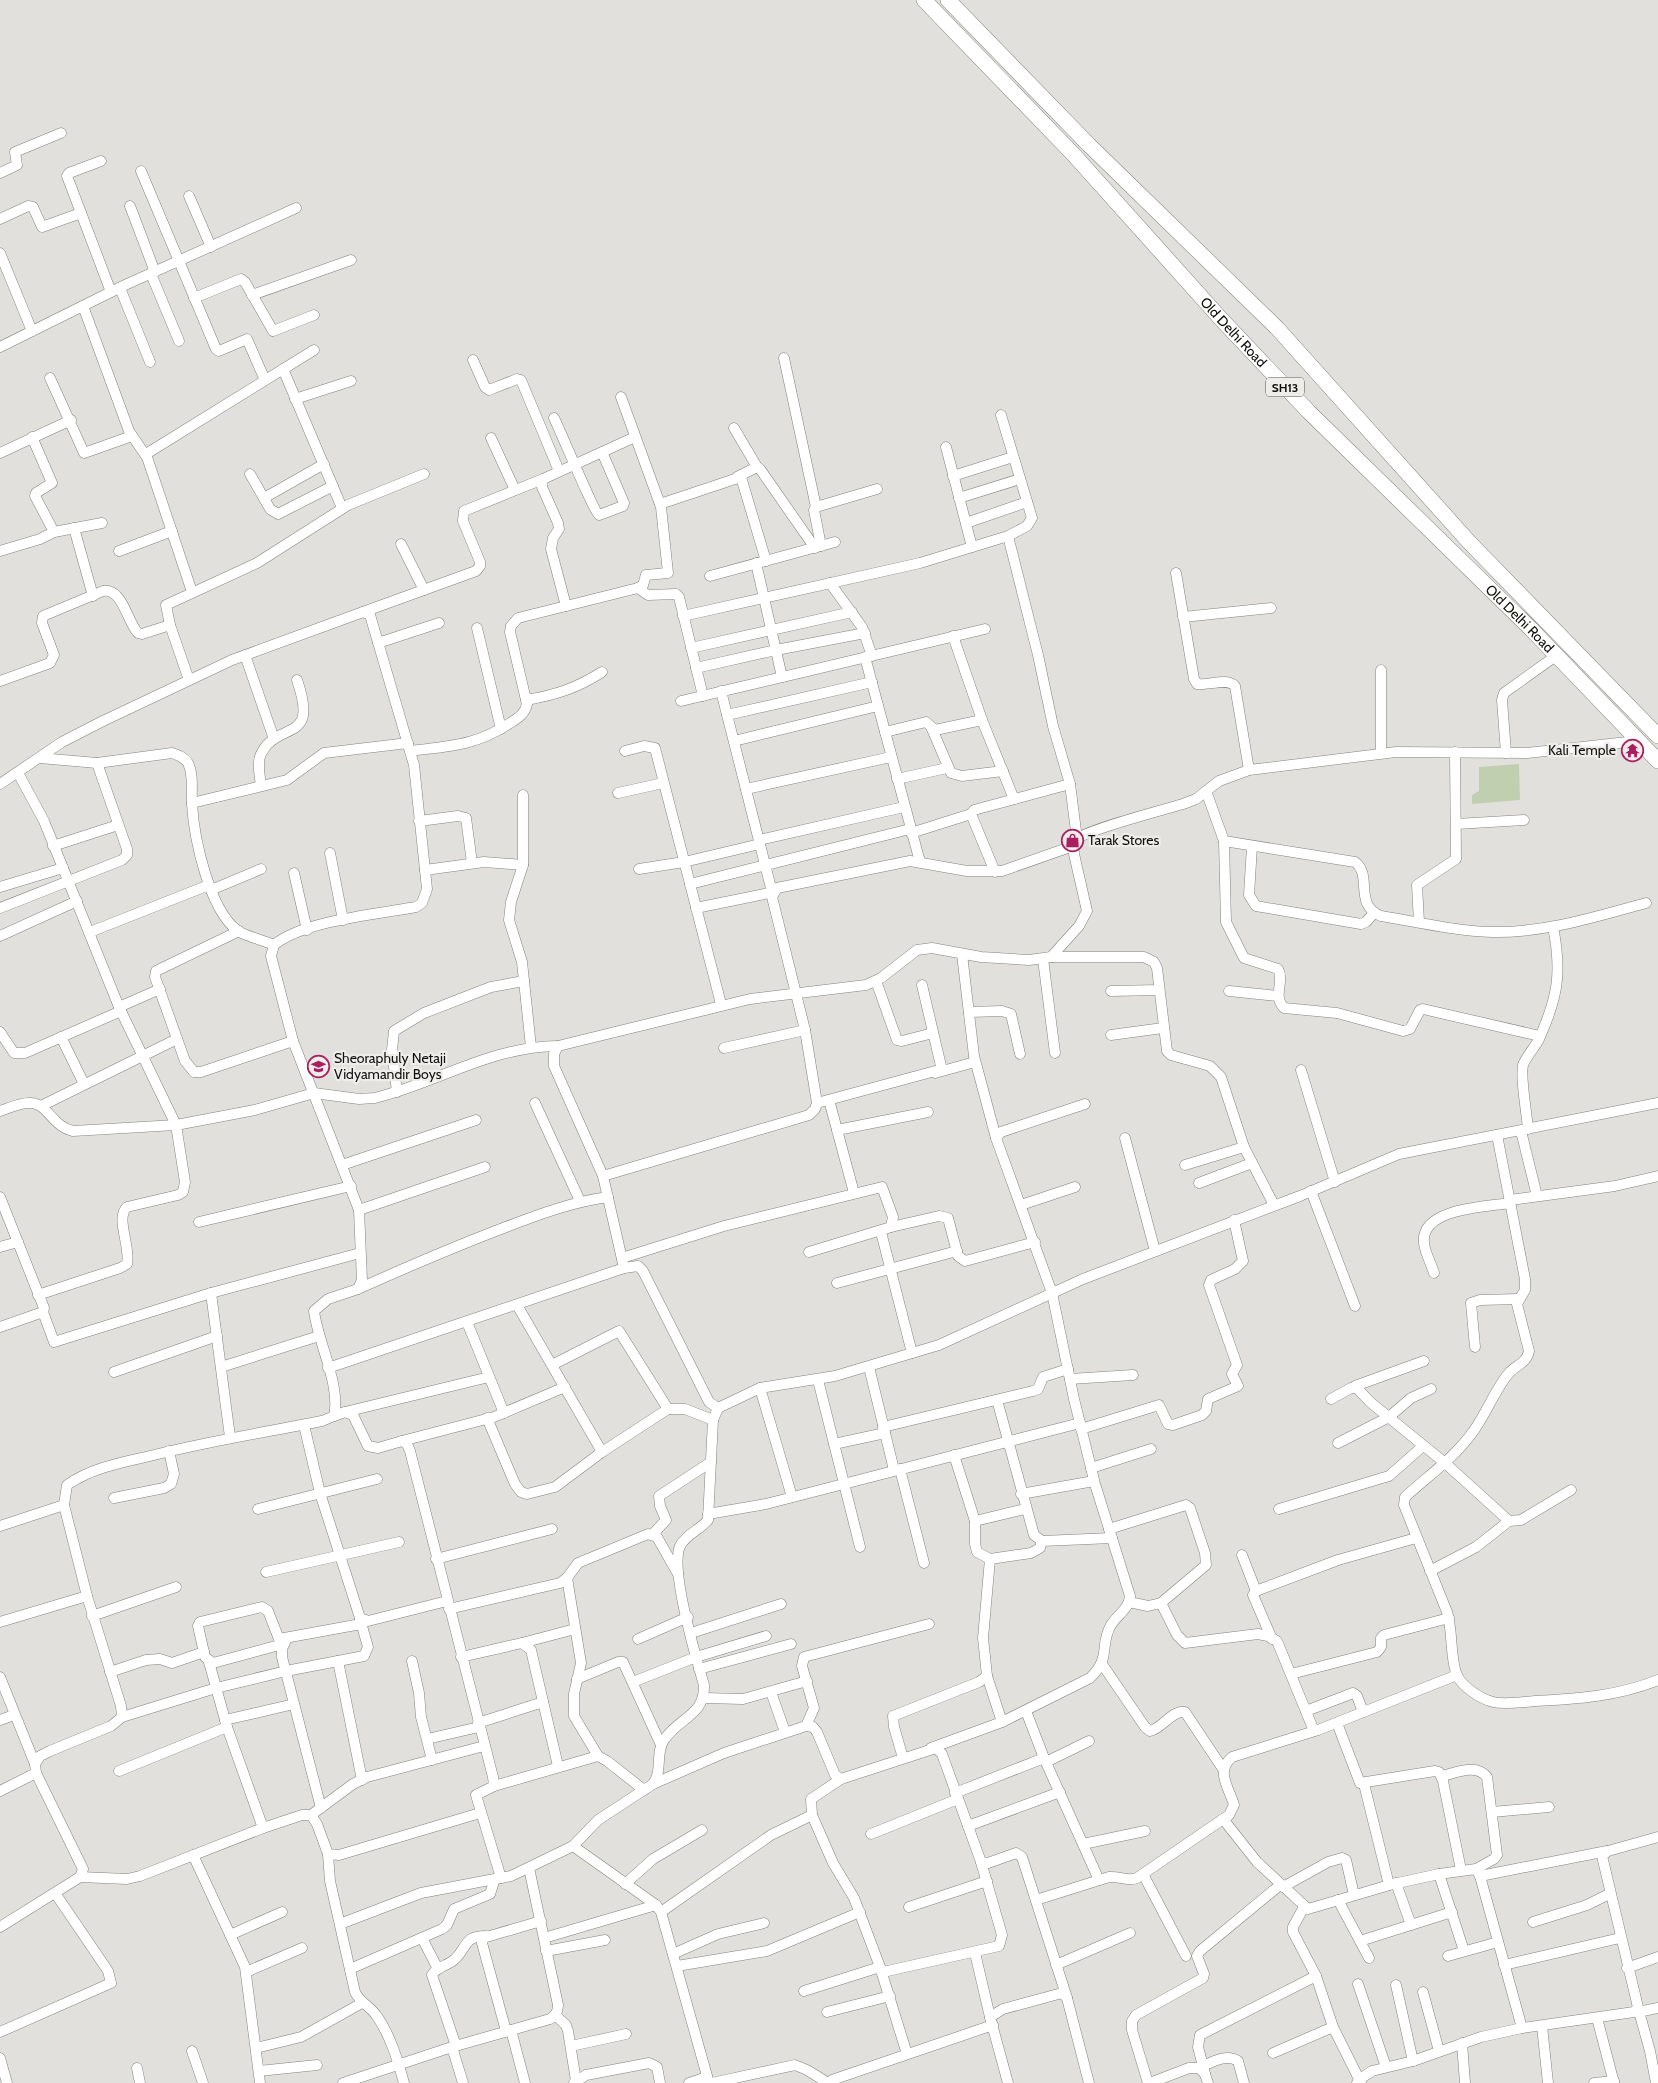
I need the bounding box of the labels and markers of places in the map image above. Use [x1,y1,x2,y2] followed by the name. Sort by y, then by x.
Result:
[1620,738,1644,762] temple icon: Kali Temple
[1548,741,1616,759] place label: Kali Temple
[1060,828,1084,852] shop icon: Tarak Stores
[1088,831,1160,849] place label: Tarak Stores
[334,1049,446,1083] place label: Sheoraphuly Netaji Vidyamandir Boys
[306,1054,330,1078] school or university icon: Sheoraphuly Netaji Vidyamandir Boys

